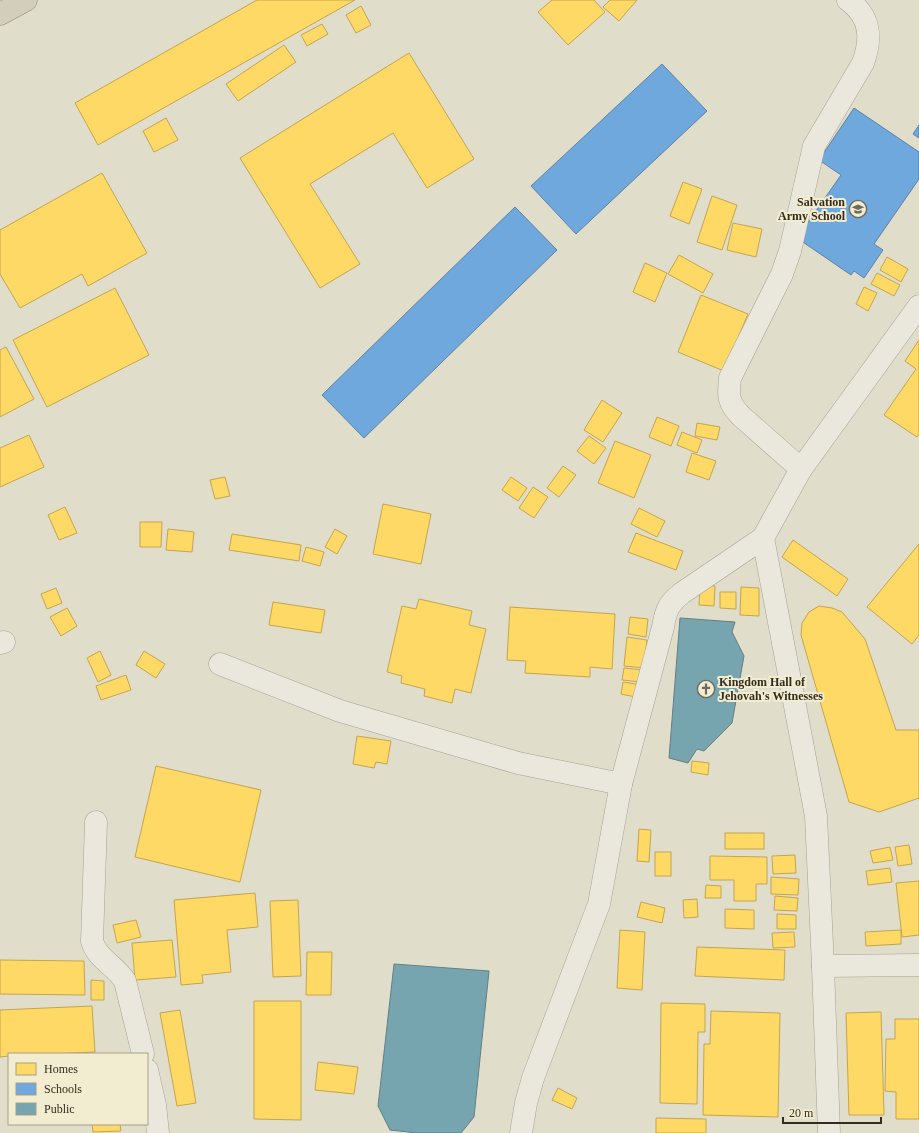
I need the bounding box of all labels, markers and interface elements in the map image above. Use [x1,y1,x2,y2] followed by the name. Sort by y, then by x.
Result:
[778,195,846,223] place label: Salvation Army School
[848,199,868,219] school or university icon: Salvation Army School
[719,675,823,703] place label: Kingdom Hall of Jehovah's Witnesses
[696,679,716,699] church icon: Kingdom Hall of Jehovah's Witnesses
[8,1053,148,1125] legend
[44,1062,78,1076] text: Homes
[44,1082,82,1096] text: Schools
[783,1099,881,1125] scale bar
[44,1102,75,1116] text: Public
[789,1106,814,1120] text: 20 m

